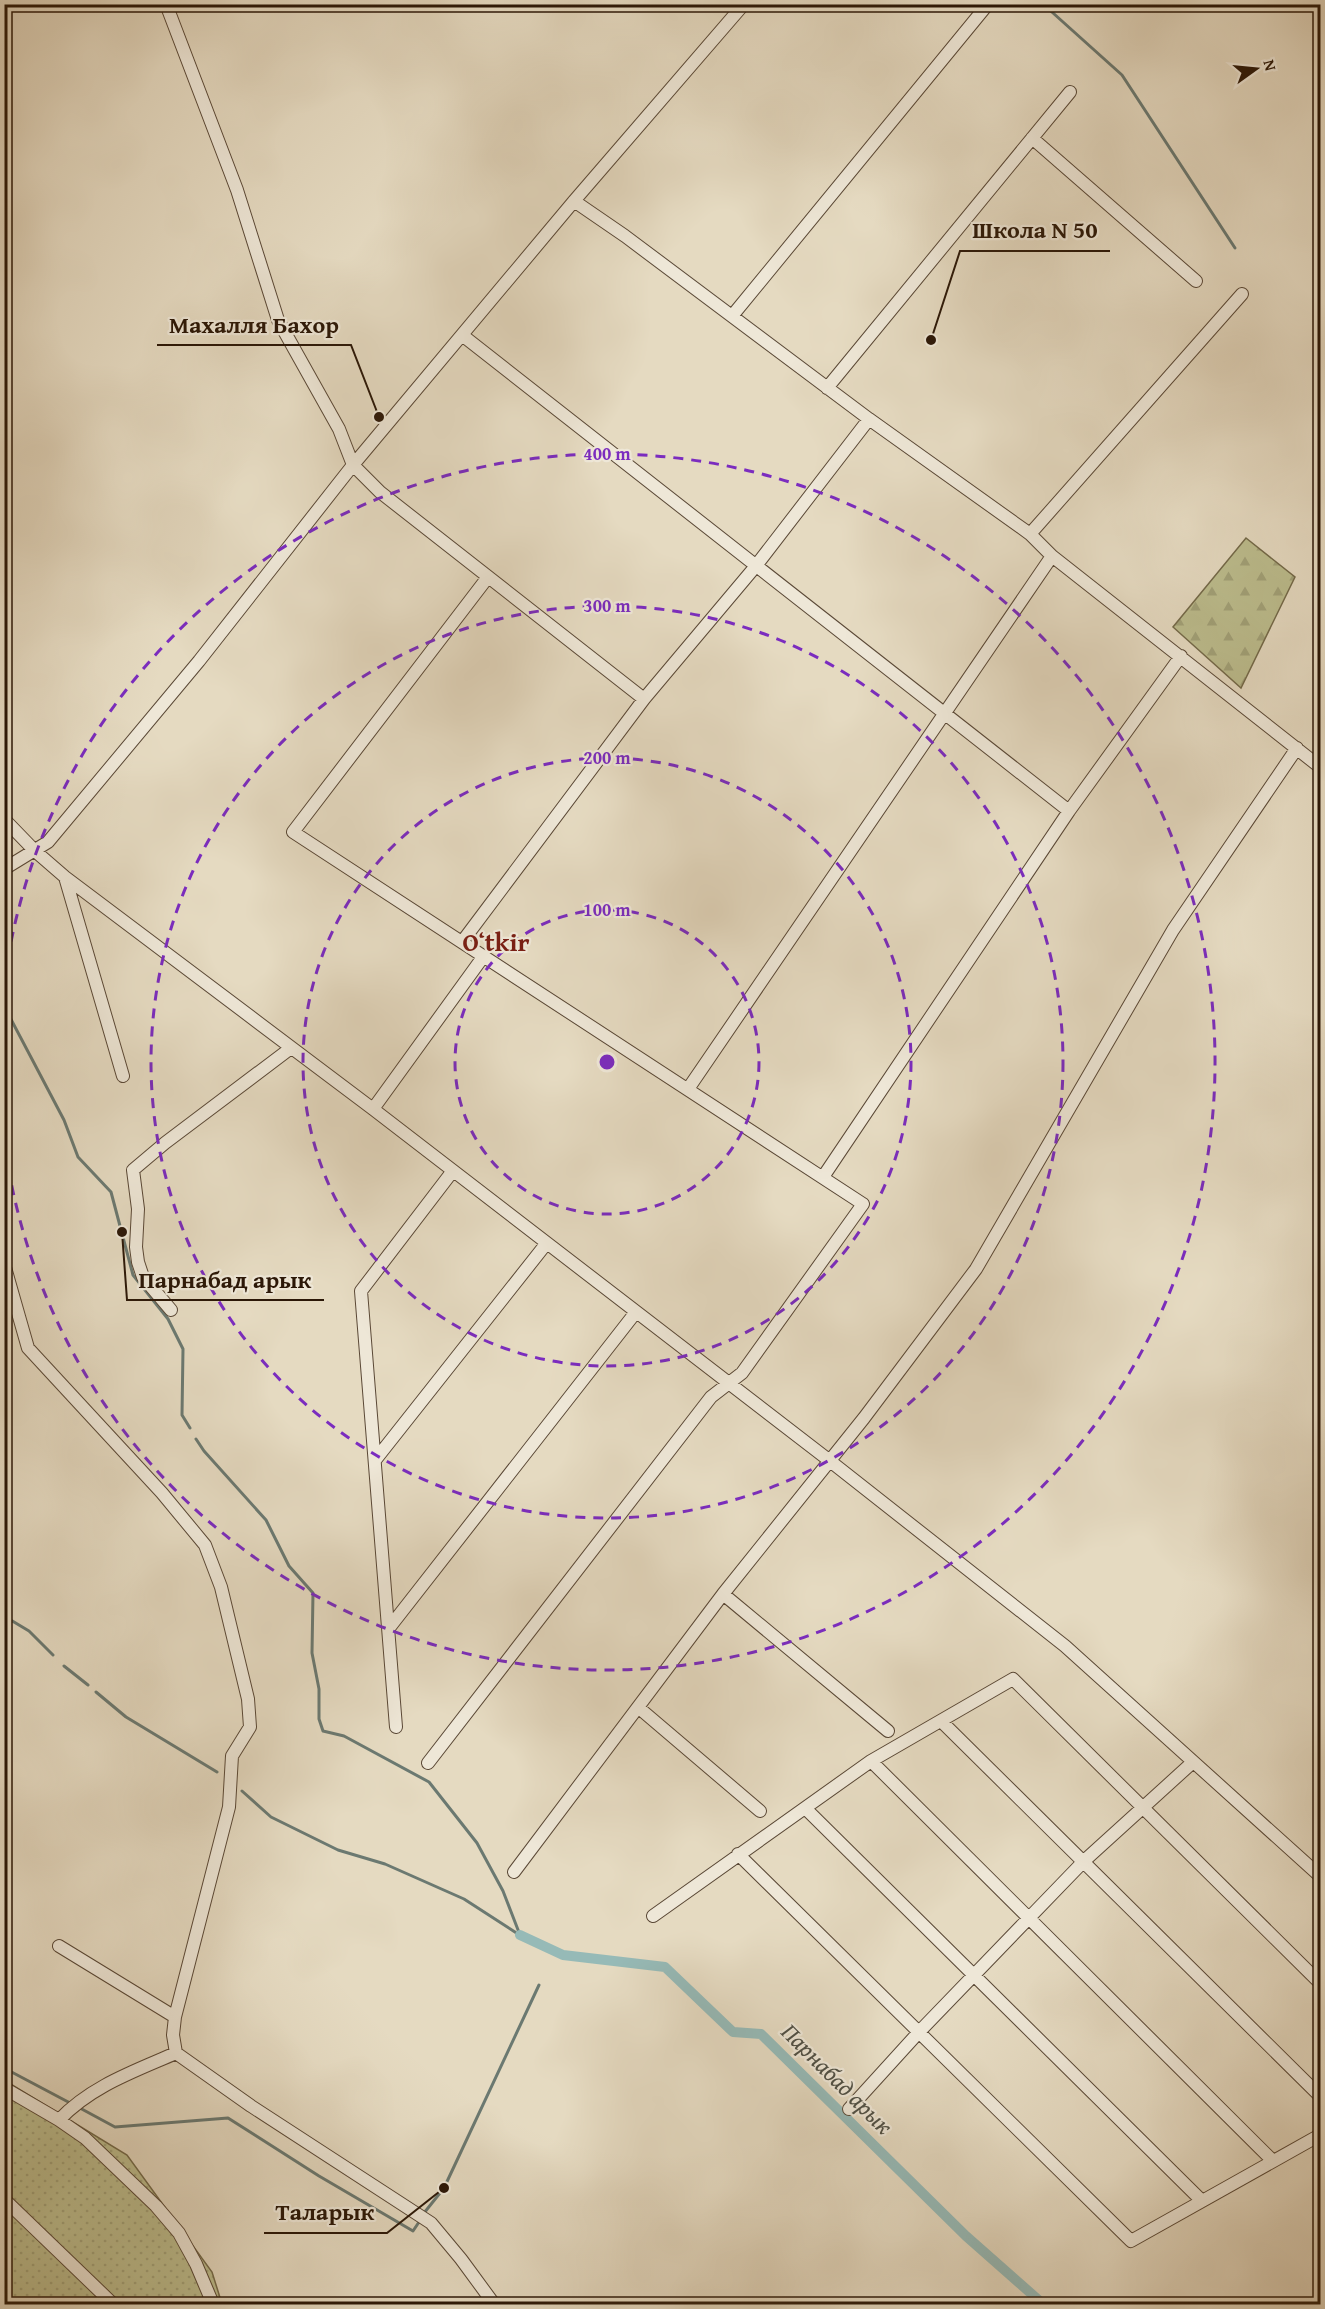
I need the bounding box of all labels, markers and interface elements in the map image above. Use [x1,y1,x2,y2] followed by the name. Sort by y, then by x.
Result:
[1226,39,1286,99] north arrow
[1258,57,1284,74] text: N
[960,209,1110,251] callout: Школа N 50
[972,212,1098,247] text: Школа N 50
[157,303,351,345] callout: Махалля Бахор
[169,307,339,342] text: Махалля Бахор
[583,440,631,467] text: 400 m
[583,592,631,619] text: 300 m
[583,744,631,771] text: 200 m
[583,896,631,923] text: 100 m
[463,922,529,961] district label: Oʻtkir
[597,1052,617,1072] centre of rings
[127,1258,324,1300] callout: Парнабад арык
[139,1262,312,1297] text: Парнабад арык
[773,2015,901,2143] water label: Парнабад арык
[264,2191,387,2233] callout: Таларык
[276,2194,375,2229] text: Таларык

